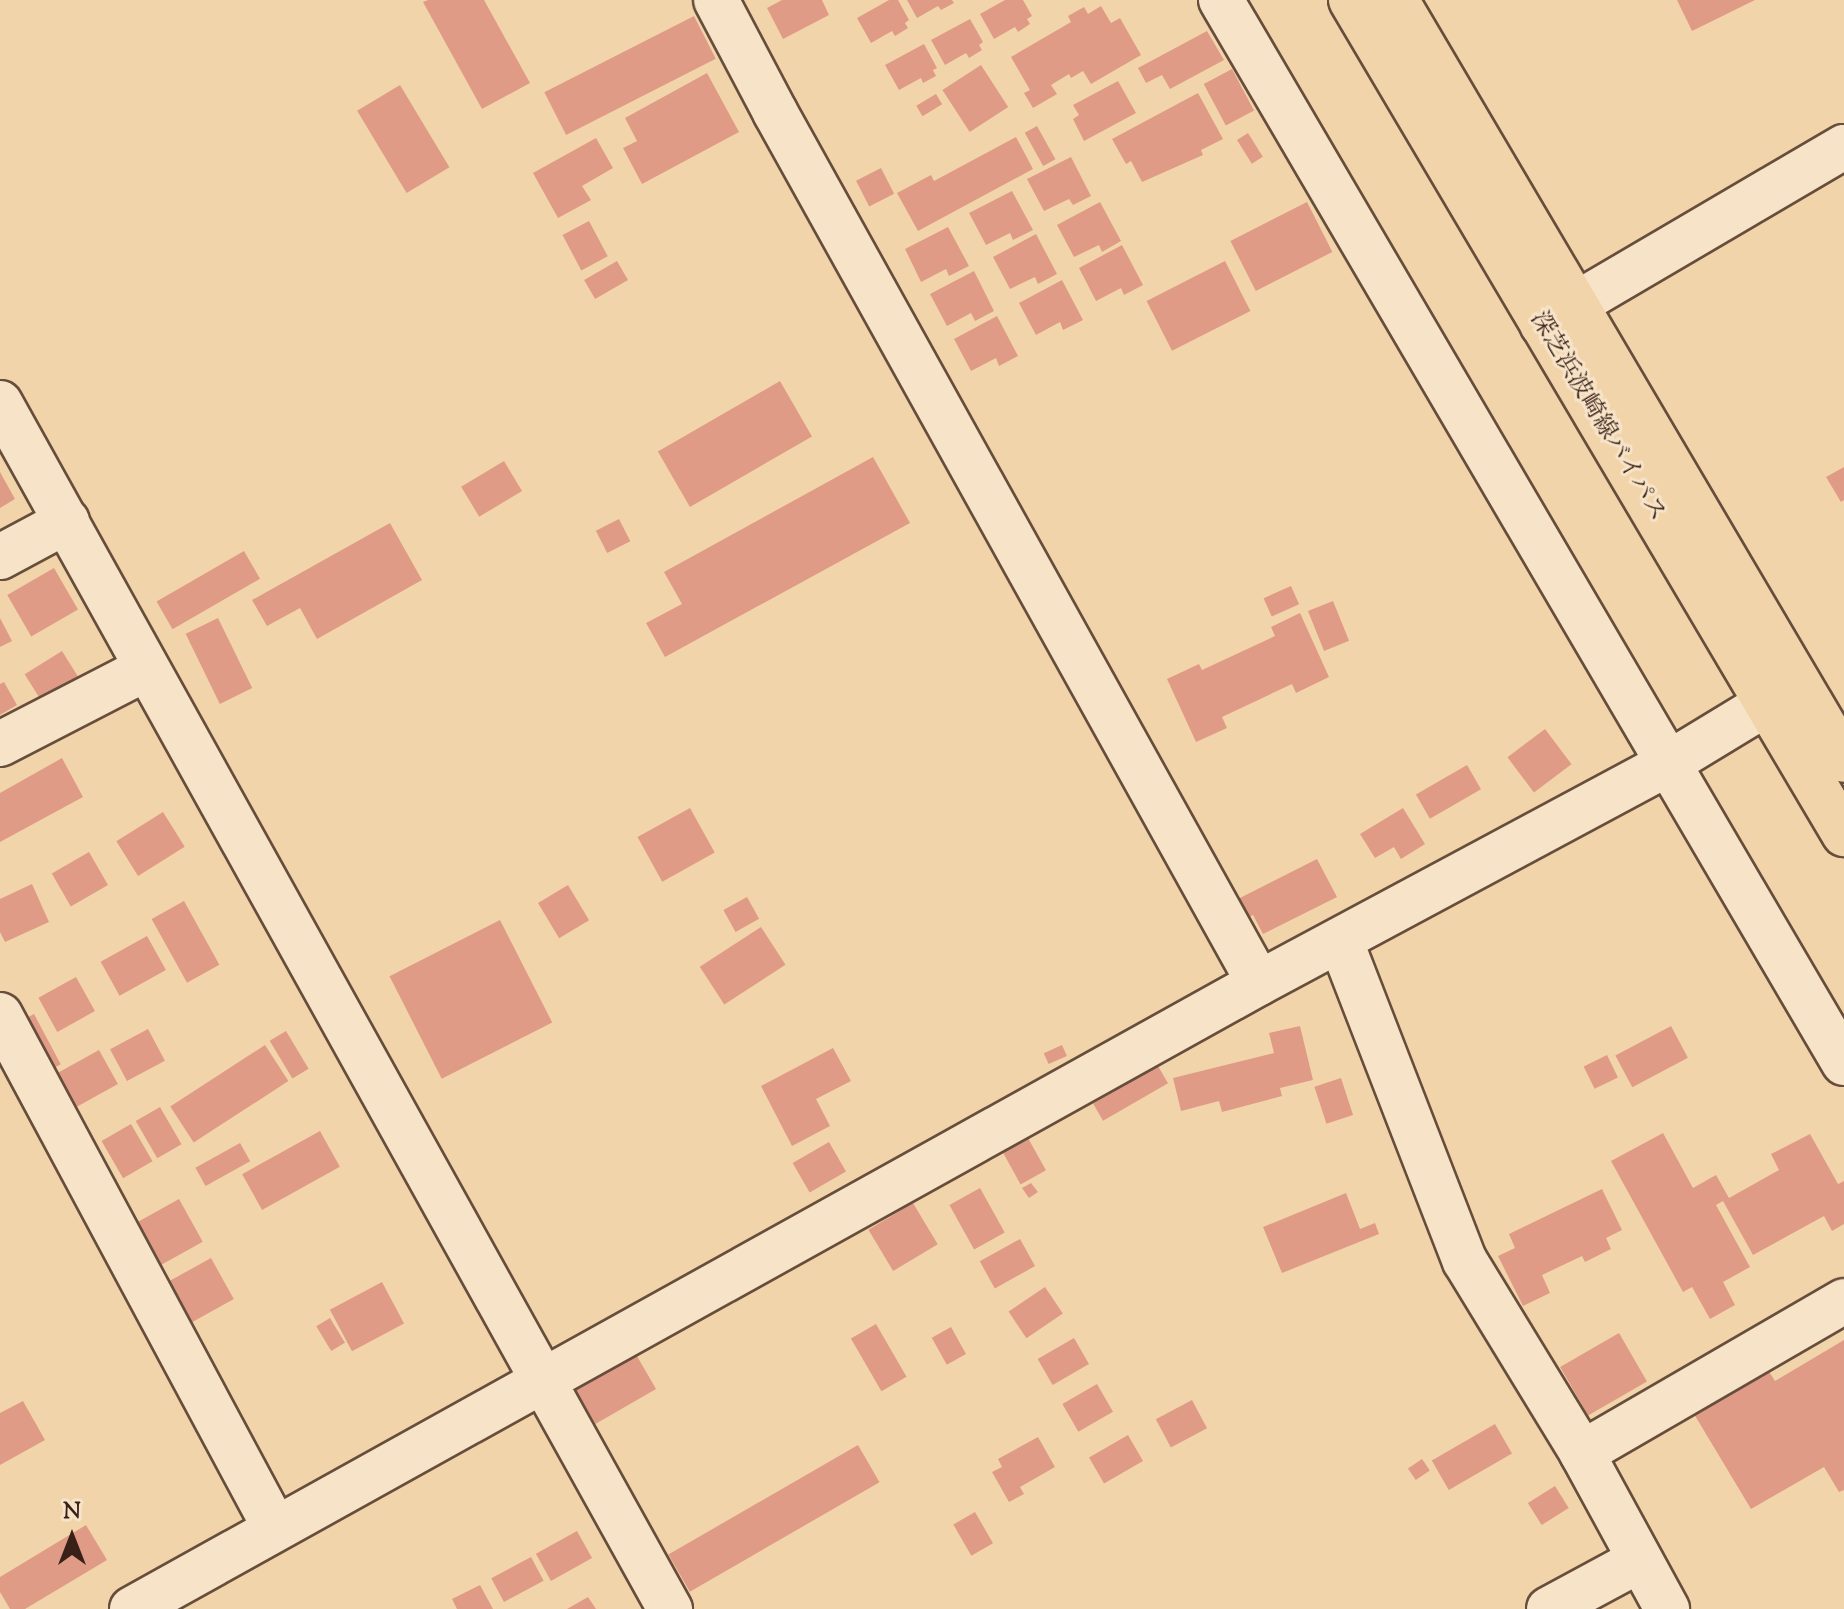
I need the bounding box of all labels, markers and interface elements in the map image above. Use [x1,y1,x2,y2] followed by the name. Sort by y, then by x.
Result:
[1523,307,1671,527] street label: 深芝浜波崎線バイパス
[32,1497,112,1577] north arrow
[63,1497,81,1529] text: N

